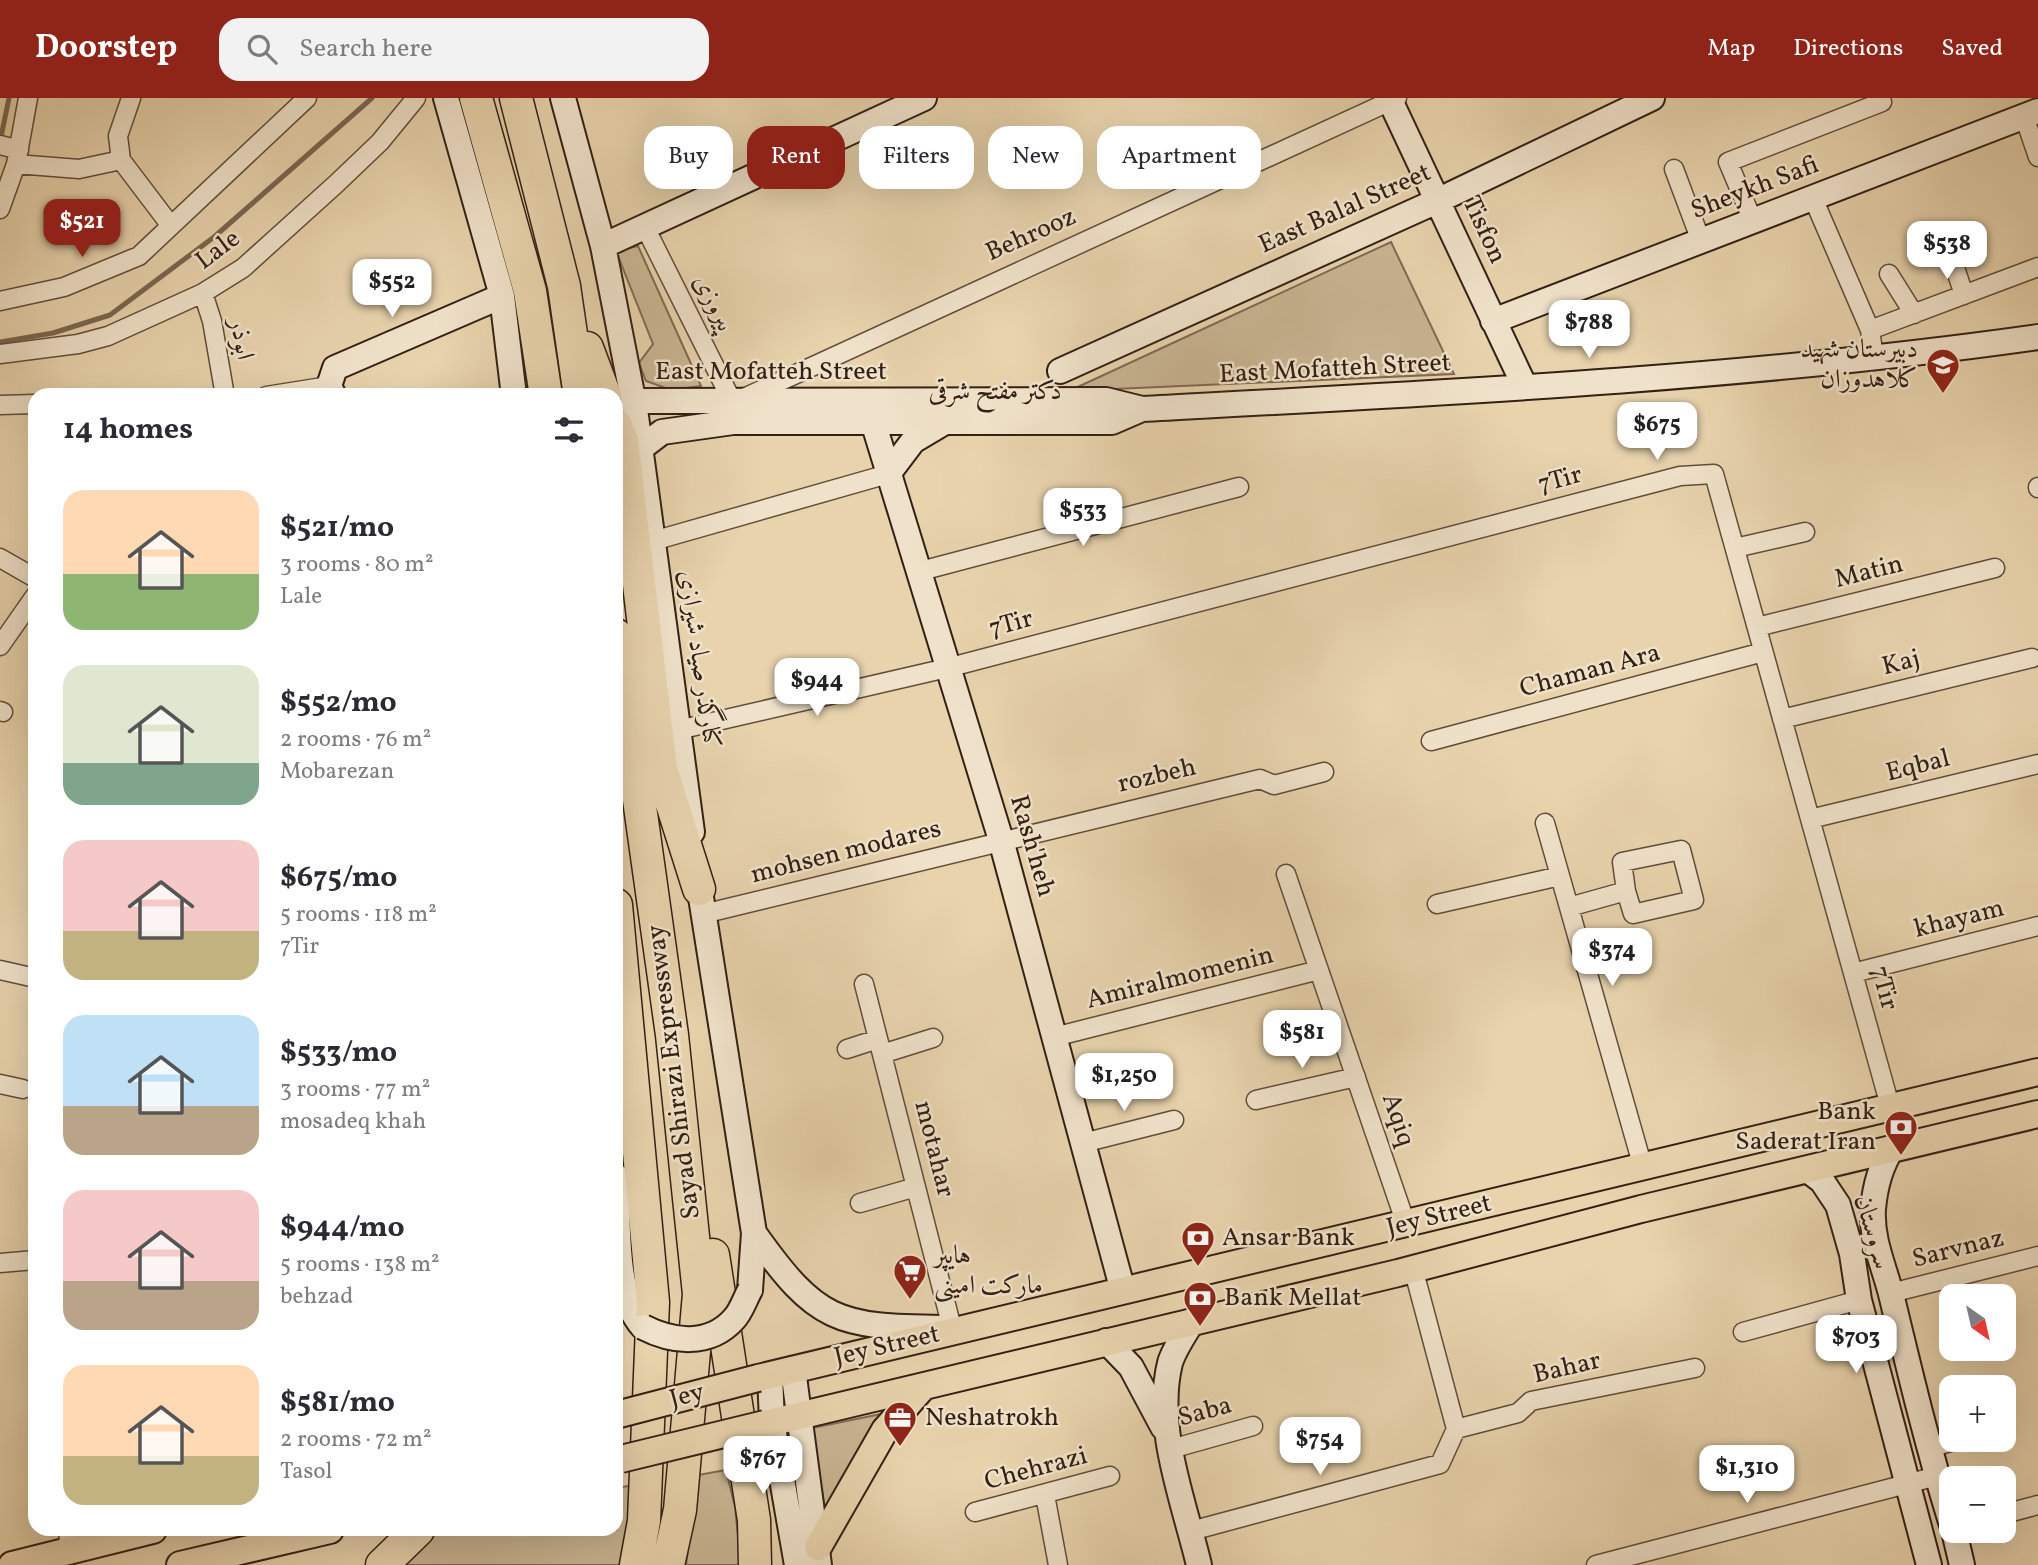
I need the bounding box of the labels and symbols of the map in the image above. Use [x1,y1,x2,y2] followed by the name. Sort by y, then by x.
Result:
[1686,147,1824,229] street label: Sheykh Safi
[1253,155,1437,263] street label: East Balal Street
[1453,190,1515,270] street label: Tisfon
[980,199,1082,271] street label: Behrooz
[41,200,123,259] pin: $521
[188,221,248,279] street label: Lale
[1906,222,1988,281] pin: $538
[351,260,433,319] pin: $552
[683,268,743,339] street label: پیروزی
[1548,300,1630,360] pin: $788
[219,312,263,363] street label: ابوذر
[1800,332,1918,398] place label: دبیرستان شهید کلاهدوزان
[1218,345,1452,393] street label: East Mofatteh Street
[1924,346,1962,395] school or university icon: دبیرستان شهید کلاهدوزان
[655,354,887,390] street label: East Mofatteh Street
[928,374,1062,414] street label: دکتر مفتح شرقی
[1616,402,1698,462] pin: $675
[1534,457,1586,503] street label: 7Tir
[1042,489,1124,548] pin: $533
[1831,546,1907,598] street label: Matin
[669,567,731,750] street label: کنارگذر صیاد شیرازی
[985,601,1037,647] street label: 7Tir
[1516,635,1664,707] street label: Chaman Ara
[1878,641,1924,685] street label: Kaj
[776,658,858,718] pin: $944
[1882,741,1954,791] street label: Eqbal
[1114,749,1200,803] street label: rozbeh
[1000,791,1064,901] street label: Rash'heh
[747,811,945,893] street label: mohsen modares
[1910,890,2008,948] street label: khayam
[638,923,710,1221] street label: Sayad Shirazi Expressway
[1571,928,1653,988] pin: $374
[1083,937,1277,1019] street label: Amiralmomenin
[1861,962,1907,1014] street label: 7Tir
[1261,1010,1343,1070] pin: $581
[1067,1054,1181,1113] pin: $1,250
[1372,1089,1424,1151] street label: Aqiq
[1735,1094,1876,1160] place label: Bank Saderat Iran
[905,1097,963,1201] street label: motahar
[1882,1108,1920,1157] bank icon: Bank Saderat Iran
[1383,1186,1495,1246] street label: Jey Street
[1844,1191,1900,1273] street label: سروستان
[1179,1219,1217,1268] bank icon: Ansar Bank
[1222,1220,1355,1256] place label: Ansar Bank
[1908,1220,2008,1278] street label: Sarvnaz
[931,1238,1043,1304] place label: هایپر مارکت امینی
[891,1252,929,1301] supermarket icon: هایپر مارکت امینی
[1181,1279,1219,1328] bank icon: Bank Mellat
[1224,1280,1361,1316] place label: Bank Mellat
[1939,1284,2016,1362] north arrow
[831,1316,943,1376] street label: Jey Street
[1815,1316,1897,1375] pin: $703
[1530,1343,1605,1393] street label: Bahar
[666,1374,708,1418] street label: Jey
[1174,1388,1236,1436] street label: Saba
[881,1399,919,1448] office icon: Neshatrokh
[925,1400,1059,1436] place label: Neshatrokh
[1279,1418,1361,1477] pin: $754
[722,1436,804,1496] pin: $767
[981,1438,1091,1500] street label: Chehrazi
[1690,1446,1804,1505] pin: $1,310

